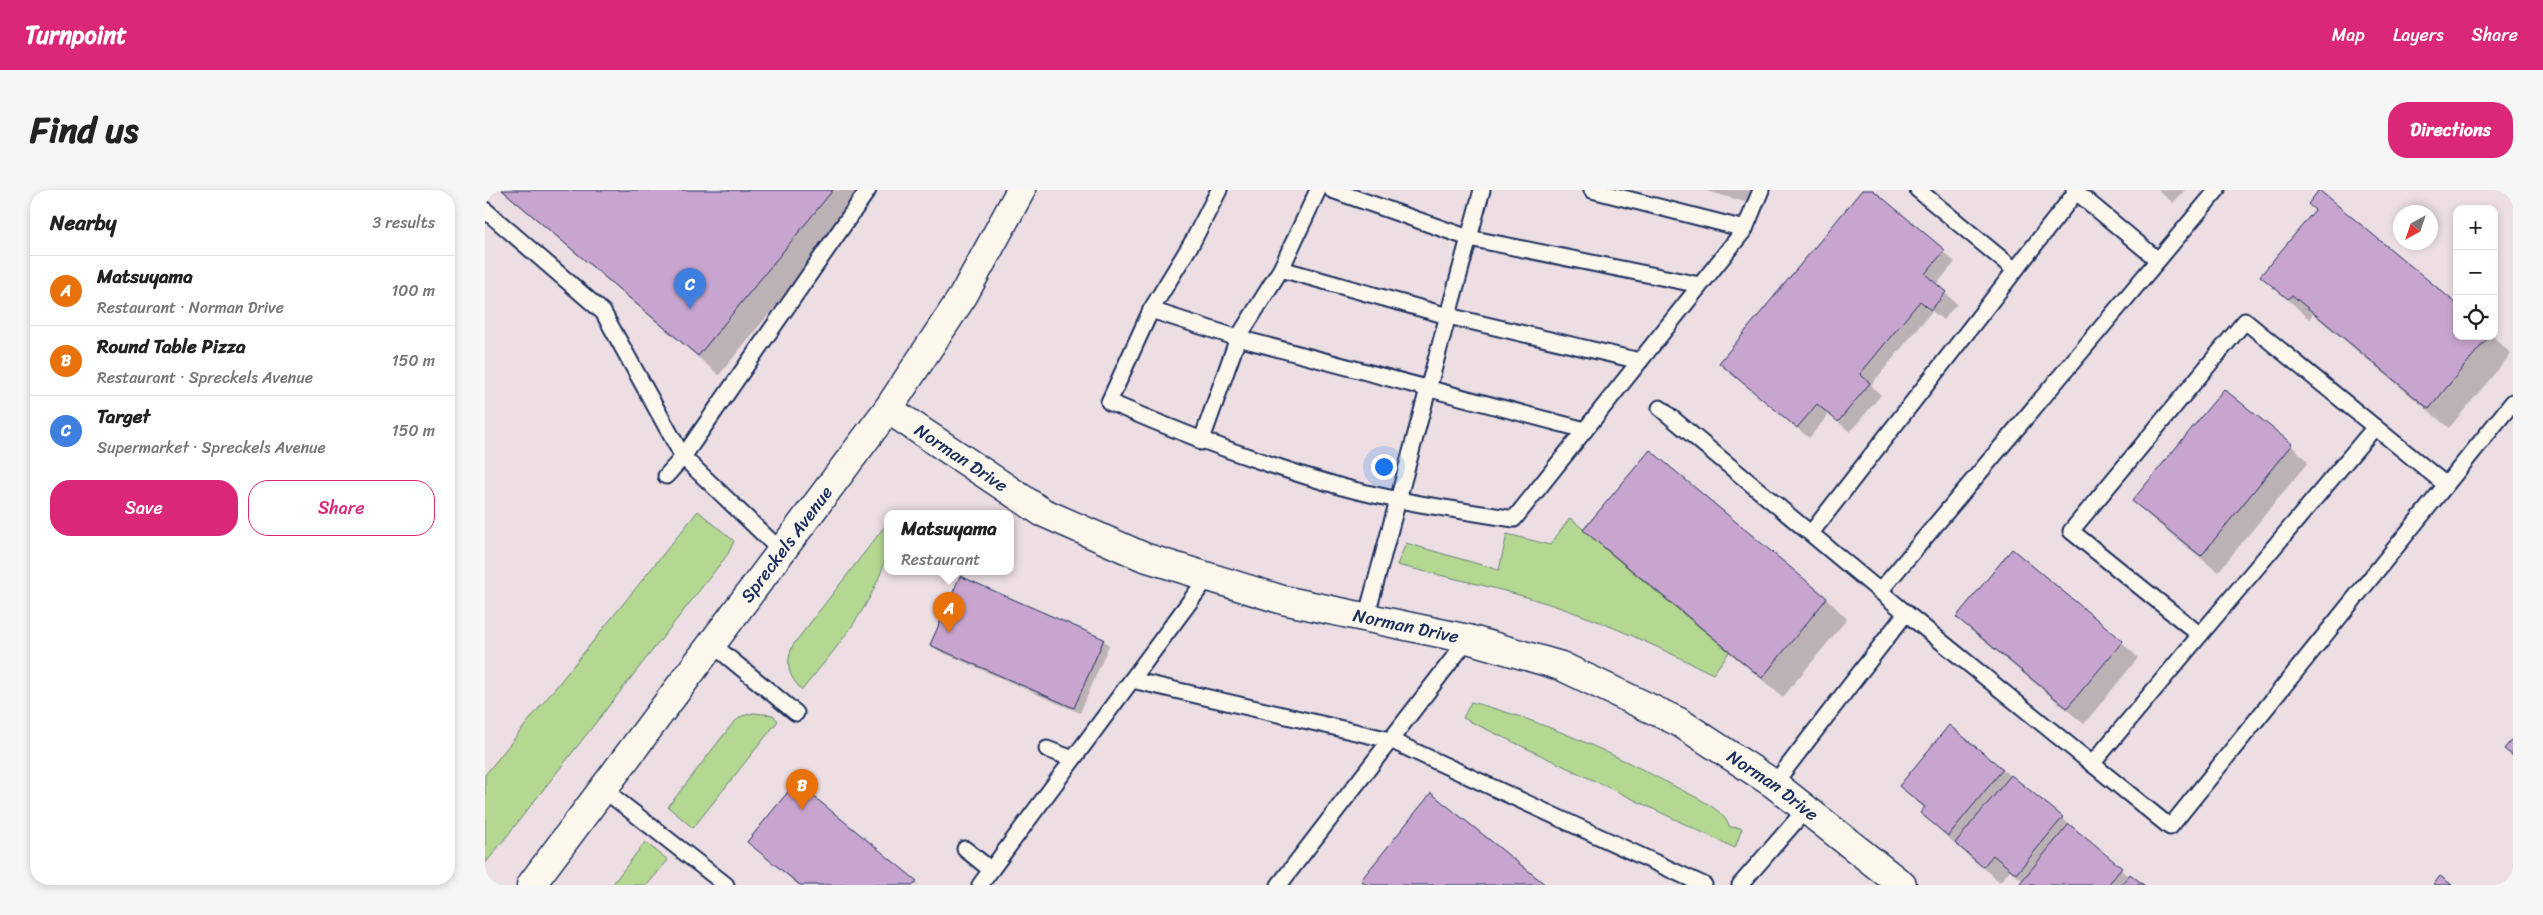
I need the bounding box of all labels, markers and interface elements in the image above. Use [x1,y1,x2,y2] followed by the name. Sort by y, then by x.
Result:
[25,14,127,56] text: Turnpoint
[2332,19,2365,51] text: Map
[2393,19,2444,51] text: Layers
[2472,19,2518,51] text: Share
[30,99,138,161] text: Find us
[2388,102,2513,158] button: Directions
[50,204,116,242] text: Nearby
[2393,205,2438,250] north arrow
[2453,205,2498,340] map controls
[2453,205,2498,250] button: +
[372,208,435,237] text: 3 results
[2453,250,2498,295] button: −
[97,260,193,293] text: Matsuyama
[674,268,706,309] pin: C
[61,276,71,305] text: A
[391,276,435,305] text: 100 m
[97,293,284,322] text: Restaurant · Norman Drive
[2453,295,2498,340] button: locate
[97,330,245,363] text: Round Table Pizza
[61,346,71,375] text: B
[392,346,435,375] text: 150 m
[97,363,313,392] text: Restaurant · Spreckels Avenue
[97,400,150,433] text: Target
[908,415,1015,501] street label: Norman Drive
[61,416,71,445] text: C
[392,416,435,445] text: 150 m
[97,433,326,462] text: Supermarket · Spreckels Avenue
[1371,454,1397,480] your location
[732,479,841,610] street label: Spreckels Avenue
[50,480,238,536] button: Save
[248,480,435,536] button: Share
[884,510,1014,575] popup
[901,512,997,545] text: Matsuyama
[901,545,980,574] text: Restaurant
[933,592,965,633] pin: A
[1350,599,1462,653] street label: Norman Drive
[1720,741,1826,830] street label: Norman Drive
[786,769,818,810] pin: B

